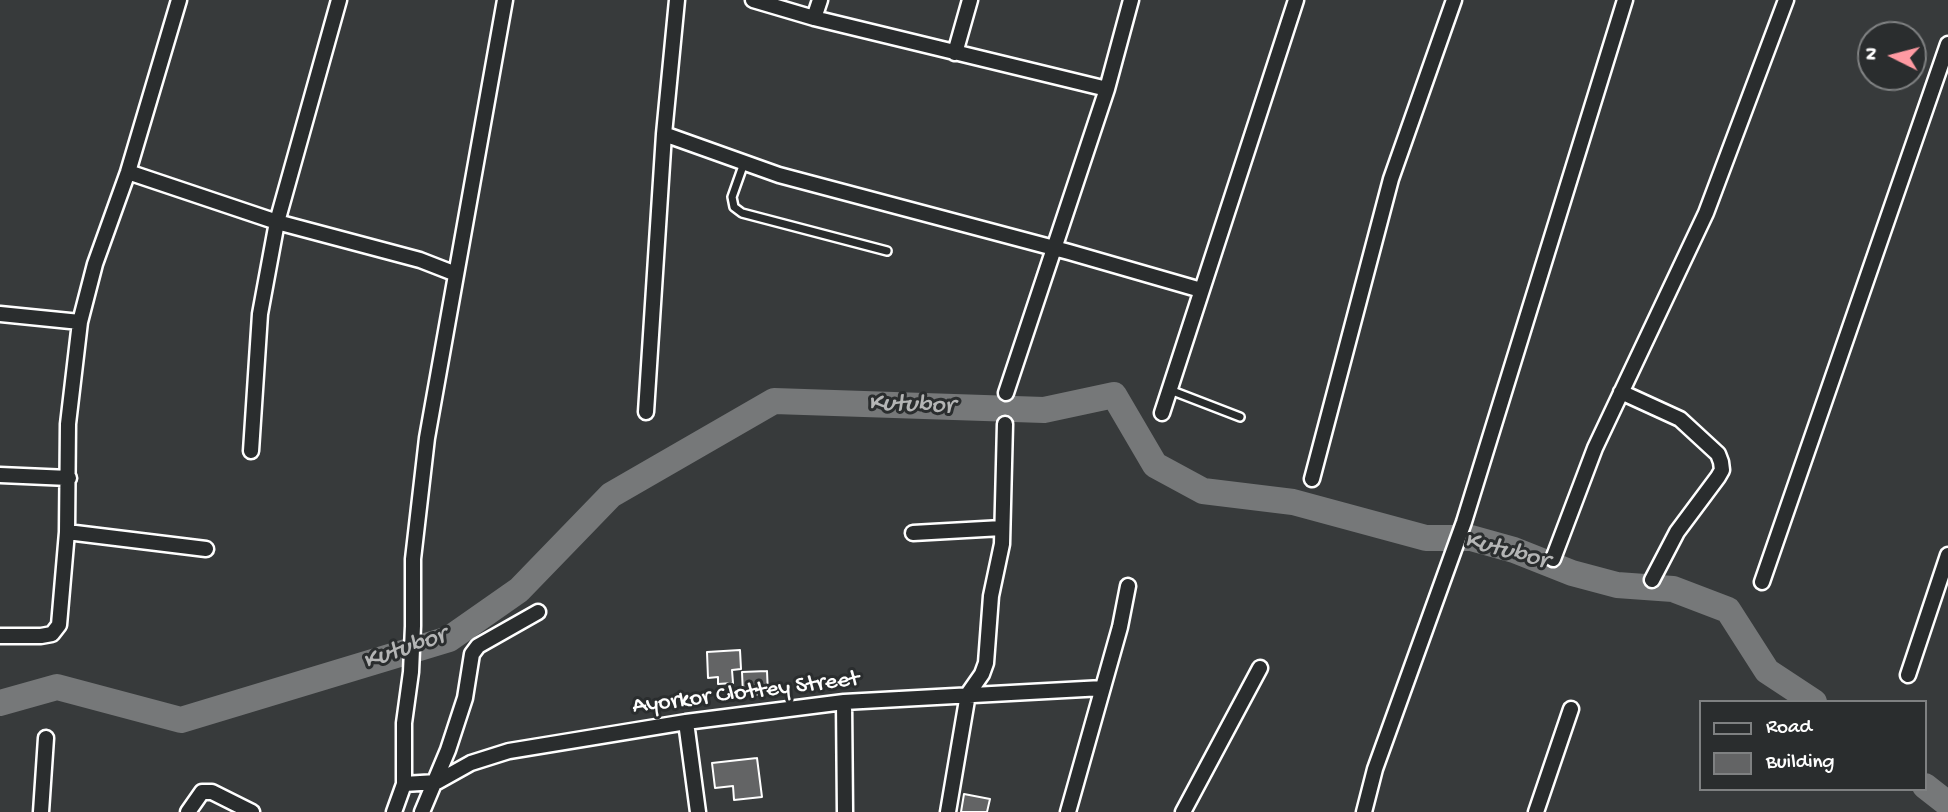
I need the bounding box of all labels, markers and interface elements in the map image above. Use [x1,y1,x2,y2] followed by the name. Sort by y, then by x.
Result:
[1857,21,1927,91] north arrow
[1861,47,1885,61] text: N
[868,389,954,423] water label: Kutubor
[1461,526,1551,578] water label: Kutubor
[359,621,451,679] water label: Kutubor
[631,666,861,722] street label: Ayorkor Clottey Street
[1700,700,1927,791] legend
[1766,716,1812,741] text: Road
[1766,751,1835,776] text: Building

